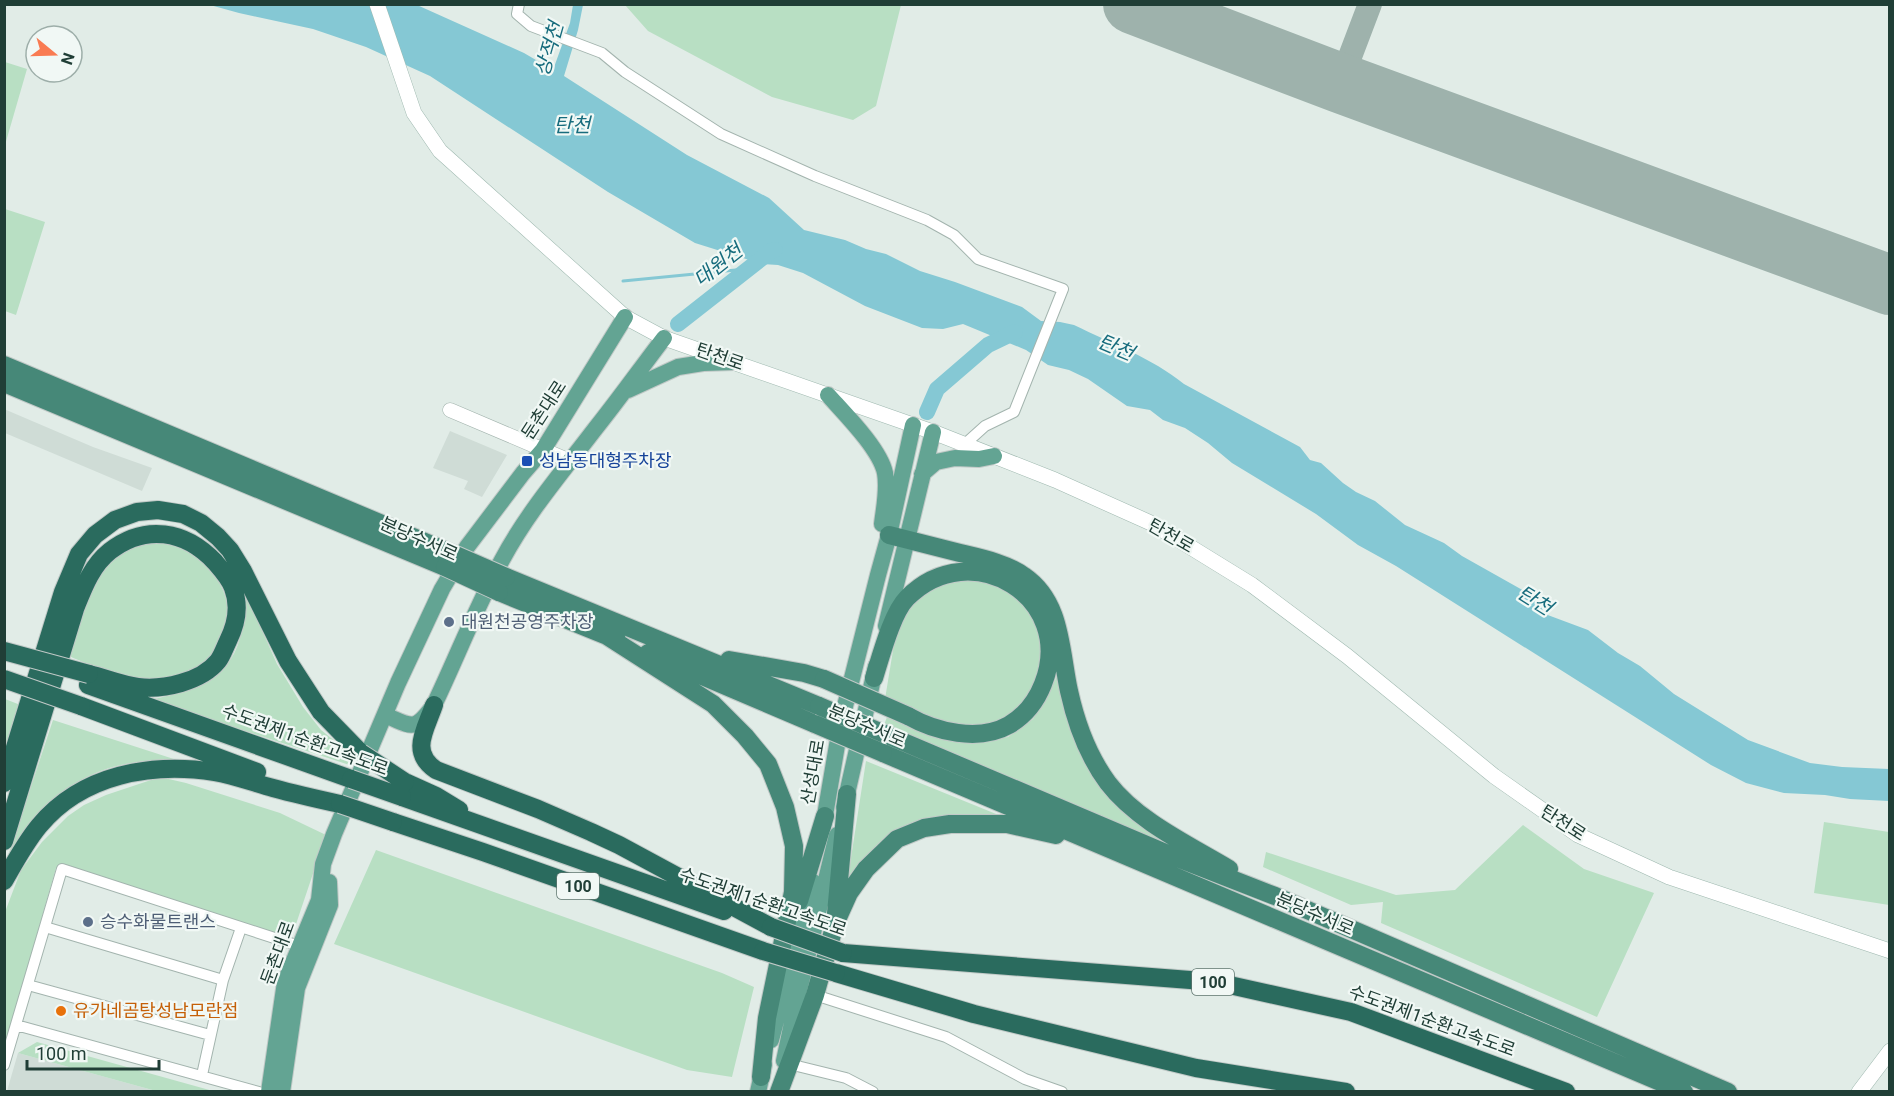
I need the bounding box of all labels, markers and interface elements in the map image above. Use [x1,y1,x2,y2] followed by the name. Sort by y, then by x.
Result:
[530,17,569,79] water label: 상적천
[24,24,84,84] north arrow
[57,50,79,67] text: N
[554,113,593,137] water label: 탄천
[689,237,749,291] water label: 대원천
[1094,329,1140,366] water label: 탄천
[693,339,747,375] street label: 탄천로
[517,376,570,443] street label: 둔촌대로
[539,450,671,471] place label: 성남동대형주차장
[520,454,534,468] marker: 성남동대형주차장
[377,512,461,565] street label: 분당수서로
[1144,514,1198,557] street label: 탄천로
[1513,580,1559,621] water label: 탄천
[461,611,593,632] place label: 대원천공영주차장
[442,615,456,629] marker: 대원천공영주차장
[219,700,391,779] street label: 수도권제1순환고속도로
[825,700,909,751] street label: 분당수서로
[796,737,829,806] street label: 산성대로
[1537,800,1590,845] street label: 탄천로
[677,863,850,940] street label: 수도권제1순환고속도로
[557,873,599,899] road number: 100
[1273,888,1357,939] street label: 분당수서로
[100,911,216,932] place label: 승수화물트랜스
[81,915,95,929] marker: 승수화물트랜스
[256,918,299,988] street label: 둔촌대로
[1192,969,1234,995] road number: 100
[1346,981,1518,1060] street label: 수도권제1순환고속도로
[73,1000,239,1021] place label: 유가네곰탕성남모란점
[54,1004,68,1018] marker: 유가네곰탕성남모란점
[27,1033,159,1071] scale bar
[36,1043,87,1064] text: 100 m

